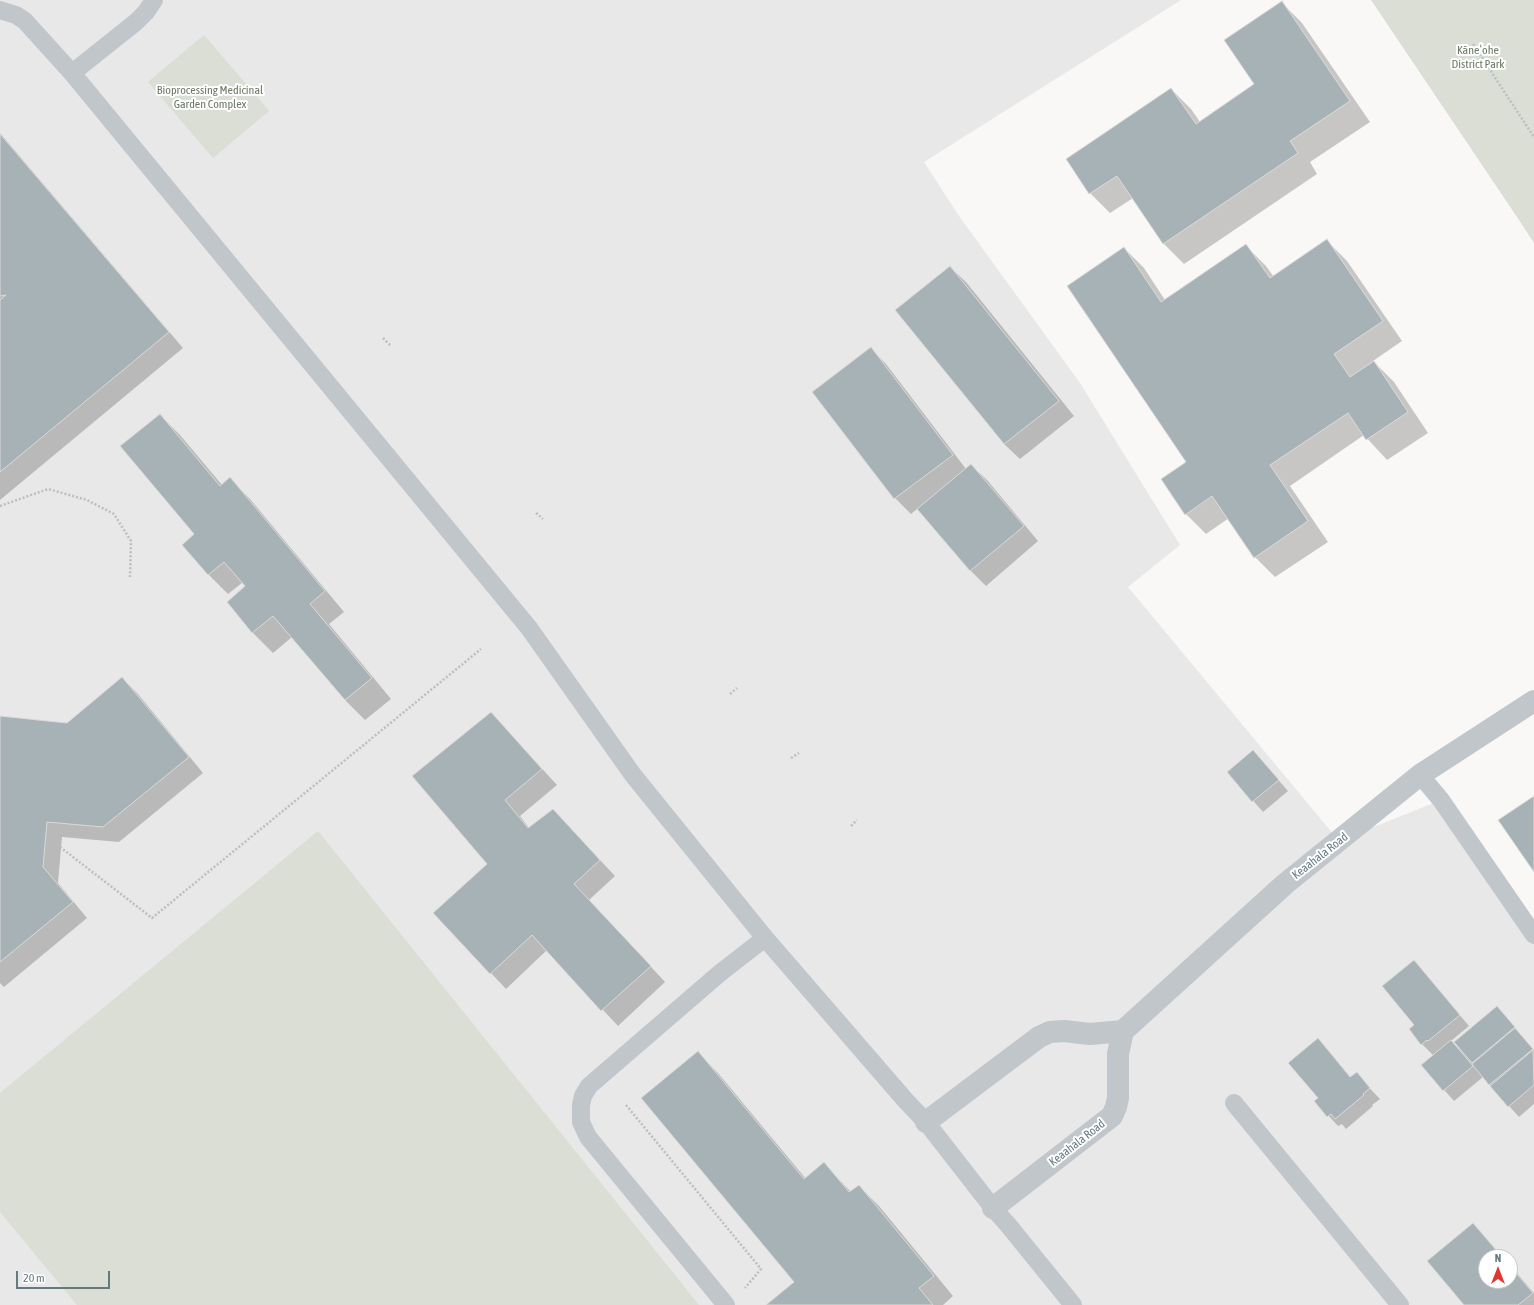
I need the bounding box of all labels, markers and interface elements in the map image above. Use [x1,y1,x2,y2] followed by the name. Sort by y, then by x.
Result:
[1451,43,1505,71] park label: Kāneʻohe District Park
[157,83,263,111] park label: Bioprocessing Medicinal Garden Complex
[1289,830,1351,882] street label: Keaahala Road
[1046,1117,1108,1169] street label: Keaahala Road
[1478,1249,1518,1289] north arrow
[1495,1252,1501,1264] text: N
[18,1263,112,1289] scale bar
[23,1271,45,1285] text: 20 m

